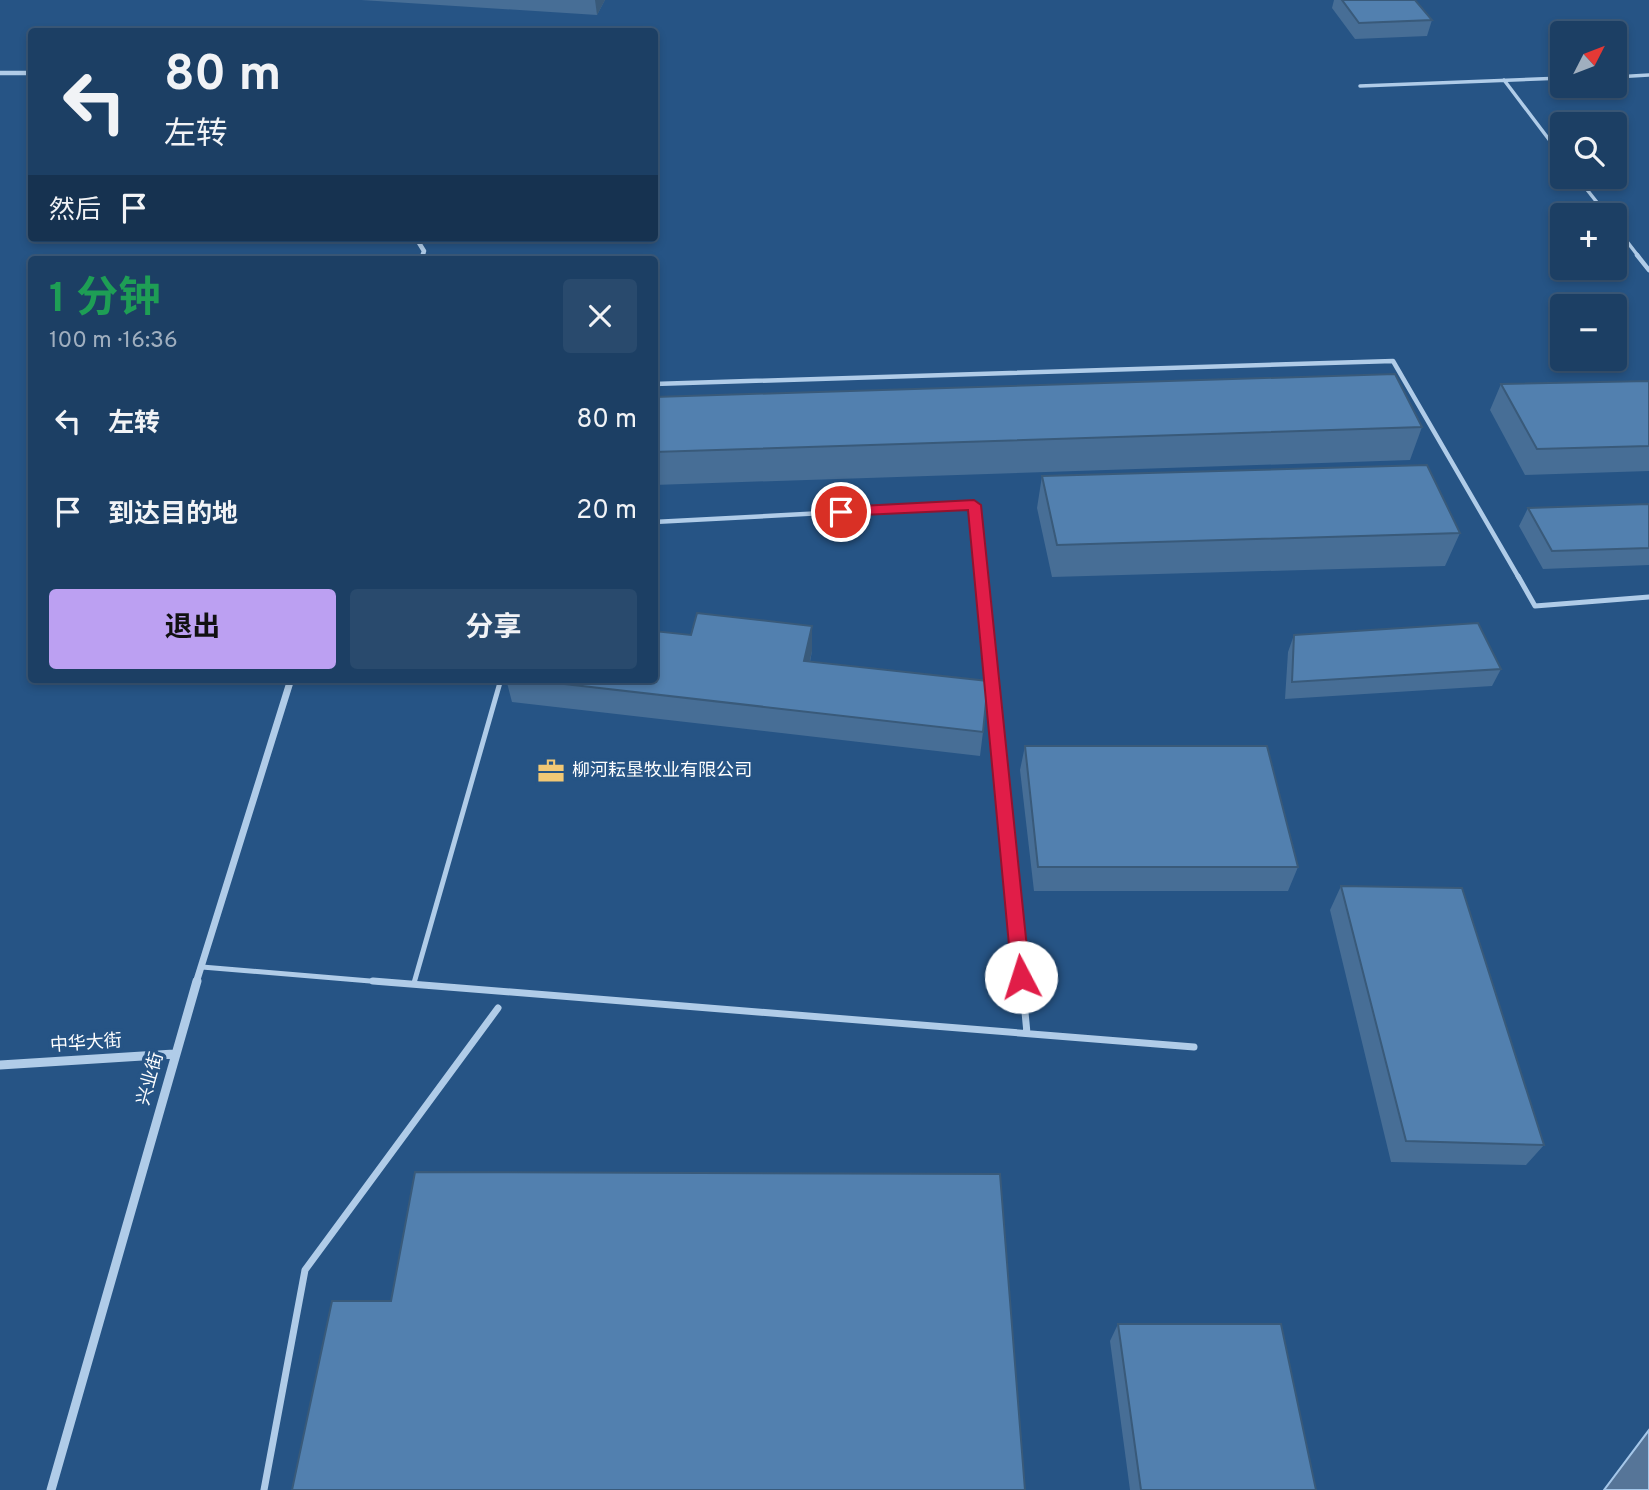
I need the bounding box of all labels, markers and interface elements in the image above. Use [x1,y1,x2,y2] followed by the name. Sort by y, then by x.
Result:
[1550,21,1628,98] north arrow
[1550,21,1627,371] map controls
[164,46,281,108] text: 80 m
[49,56,140,147] icon: left
[1550,112,1627,189] button: search
[164,116,228,156] text: 左转
[115,189,153,227] icon: arrive
[49,195,101,228] text: 然后
[1550,203,1627,280] button: +
[49,274,160,327] text: 1 分钟
[563,279,637,353] button: close
[1550,294,1627,371] button: −
[49,327,178,356] text: 100 m · 16:36
[49,402,87,440] icon: left
[577,404,637,437] text: 80 m
[108,408,160,441] text: 左转
[811,482,871,542] pin
[49,493,87,531] icon: arrive
[822,493,860,531] icon: arrive
[576,495,637,528] text: 20 m
[108,499,238,532] text: 到达目的地
[49,589,336,669] button: 退出
[350,589,637,669] button: 分享
[536,756,566,786] office icon: 柳河耘垦牧业有限公司
[572,760,752,783] place label: 柳河耘垦牧业有限公司
[984,940,1058,1014] position arrow
[49,1030,123,1058] street label: 中华大街
[133,1050,169,1108] street label: 兴业街

